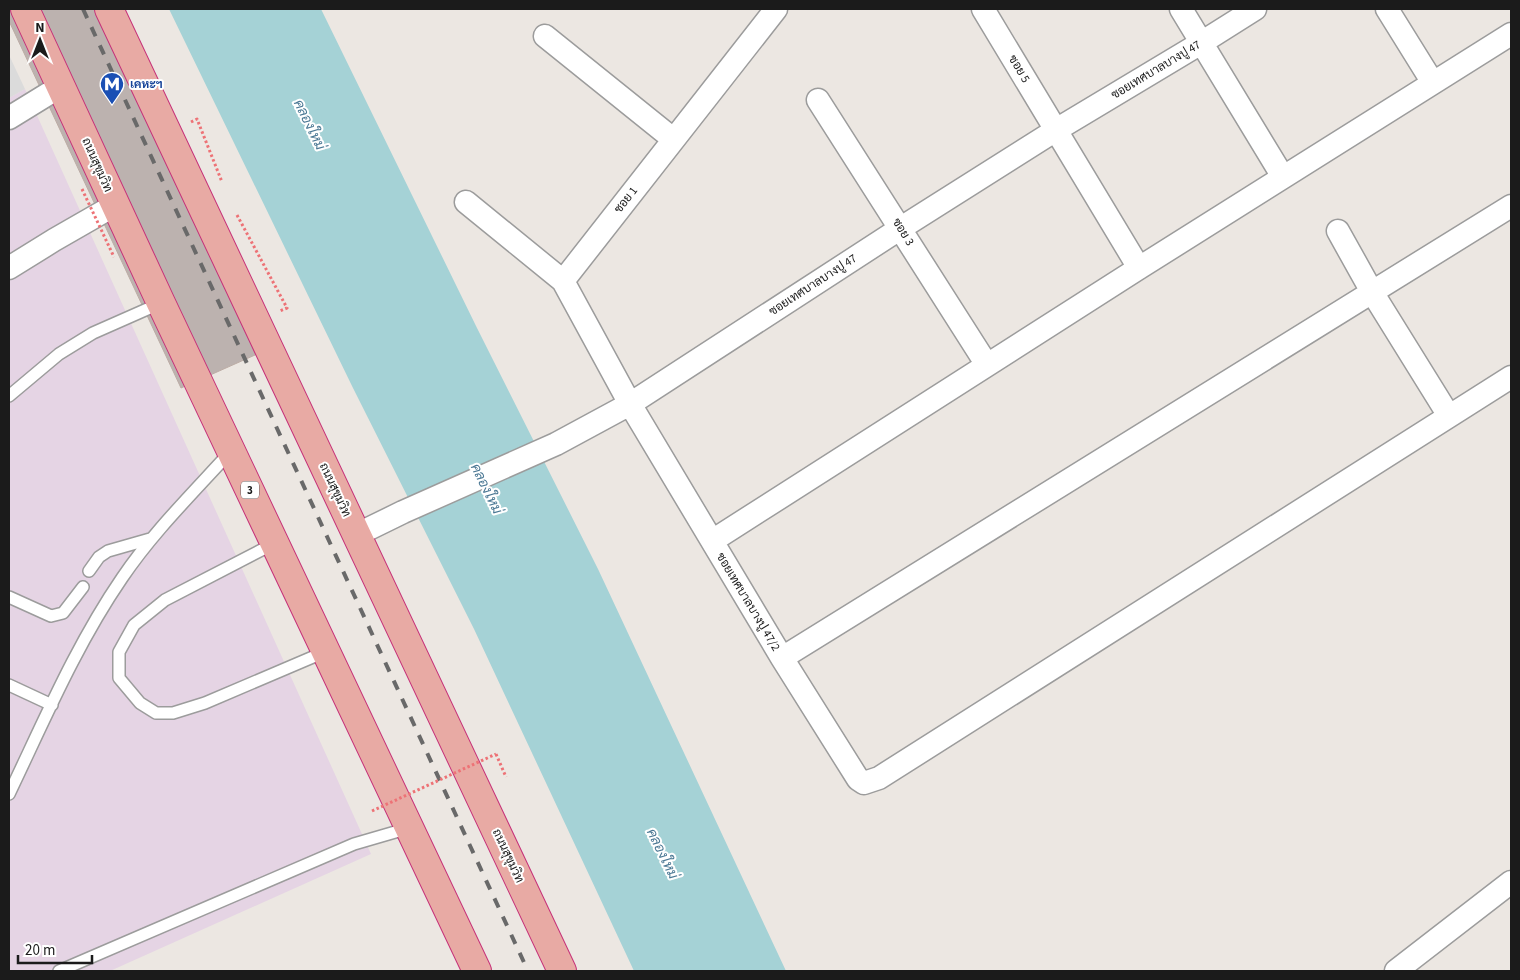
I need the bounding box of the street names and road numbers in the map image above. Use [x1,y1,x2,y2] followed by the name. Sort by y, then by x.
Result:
[1108,36,1204,104] street label: ซอยเทศบาลบางปู 47
[1004,52,1034,86] street label: ซอย 5
[77,135,117,195] street label: ถนนสุขุมวิท
[610,183,642,217] street label: ซอย 1
[888,215,918,249] street label: ซอย 3
[766,250,860,320] street label: ซอยเทศบาลบางปู 47
[315,460,355,520] street label: ถนนสุขุมวิท
[241,482,259,498] road number: 3
[712,550,784,654] street label: ซอยเทศบาลบางปู 47/2
[488,826,528,886] street label: ถนนสุขุมวิท

